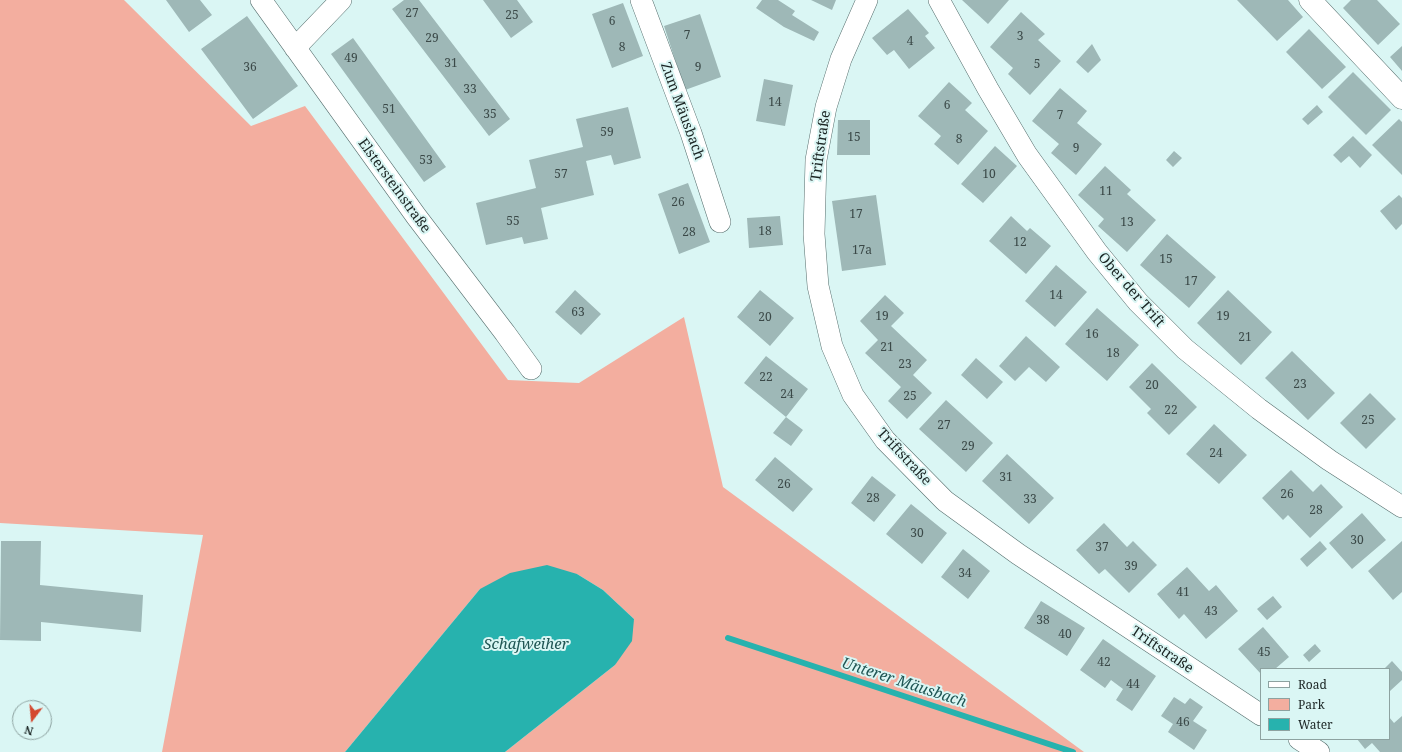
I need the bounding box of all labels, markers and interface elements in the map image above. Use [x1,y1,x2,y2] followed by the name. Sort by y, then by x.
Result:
[405,7,419,21] house number: 27
[505,9,519,23] house number: 25
[609,15,615,29] house number: 6
[684,29,690,43] house number: 7
[1017,30,1023,44] house number: 3
[425,32,439,46] house number: 29
[907,35,913,49] house number: 4
[619,41,625,55] house number: 8
[344,52,358,66] house number: 49
[444,57,458,71] house number: 31
[1034,58,1040,72] house number: 5
[657,60,707,162] street label: Zum Mäusbach
[243,61,257,75] house number: 36
[695,61,701,75] house number: 9
[463,83,477,97] house number: 33
[768,96,782,110] house number: 14
[944,99,950,113] house number: 6
[382,103,396,117] house number: 51
[483,108,497,122] house number: 35
[808,109,834,183] street label: Triftstraße
[1057,109,1063,123] house number: 7
[600,126,614,140] house number: 59
[847,131,861,145] house number: 15
[956,133,962,147] house number: 8
[354,136,434,236] street label: Elstersteinstraße
[1073,142,1079,156] house number: 9
[419,154,433,168] house number: 53
[554,168,568,182] house number: 57
[982,168,996,182] house number: 10
[1099,185,1113,199] house number: 11
[671,196,685,210] house number: 26
[849,208,863,222] house number: 17
[506,215,520,229] house number: 55
[1120,216,1134,230] house number: 13
[758,225,772,239] house number: 18
[682,226,696,240] house number: 28
[1013,236,1027,250] house number: 12
[852,244,872,258] house number: 17a
[1094,249,1168,331] street label: Ober der Trift
[1159,253,1173,267] house number: 15
[1184,275,1198,289] house number: 17
[1049,289,1063,303] house number: 14
[571,306,585,320] house number: 63
[875,310,889,324] house number: 19
[1216,310,1230,324] house number: 19
[758,311,772,325] house number: 20
[1085,328,1099,342] house number: 16
[1238,331,1252,345] house number: 21
[880,341,894,355] house number: 21
[1106,347,1120,361] house number: 18
[898,358,912,372] house number: 23
[759,371,773,385] house number: 22
[1293,378,1307,392] house number: 23
[1145,379,1159,393] house number: 20
[780,388,794,402] house number: 24
[903,390,917,404] house number: 25
[1164,404,1178,418] house number: 22
[1361,414,1375,428] house number: 25
[937,419,951,433] house number: 27
[873,425,935,489] street label: Triftstraße
[961,440,975,454] house number: 29
[1209,447,1223,461] house number: 24
[999,471,1013,485] house number: 31
[777,478,791,492] house number: 26
[1280,488,1294,502] house number: 26
[866,492,880,506] house number: 28
[1023,493,1037,507] house number: 33
[1309,504,1323,518] house number: 28
[910,527,924,541] house number: 30
[1350,534,1364,548] house number: 30
[1095,541,1109,555] house number: 37
[1124,560,1138,574] house number: 39
[958,567,972,581] house number: 34
[1176,586,1190,600] house number: 41
[1204,605,1218,619] house number: 43
[1036,614,1050,628] house number: 38
[1128,623,1196,677] street label: Triftstraße
[1058,628,1072,642] house number: 40
[483,636,569,654] water label: Schafweiher
[1257,646,1271,660] house number: 45
[839,654,969,712] water label: Unterer Mäusbach
[1097,656,1111,670] house number: 42
[1260,668,1390,740] legend
[1298,676,1327,693] text: Road
[1126,678,1140,692] house number: 44
[1298,696,1325,713] text: Park
[12,700,52,740] north arrow
[1176,716,1190,730] house number: 46
[1298,716,1333,733] text: Water
[23,723,35,739] text: N

